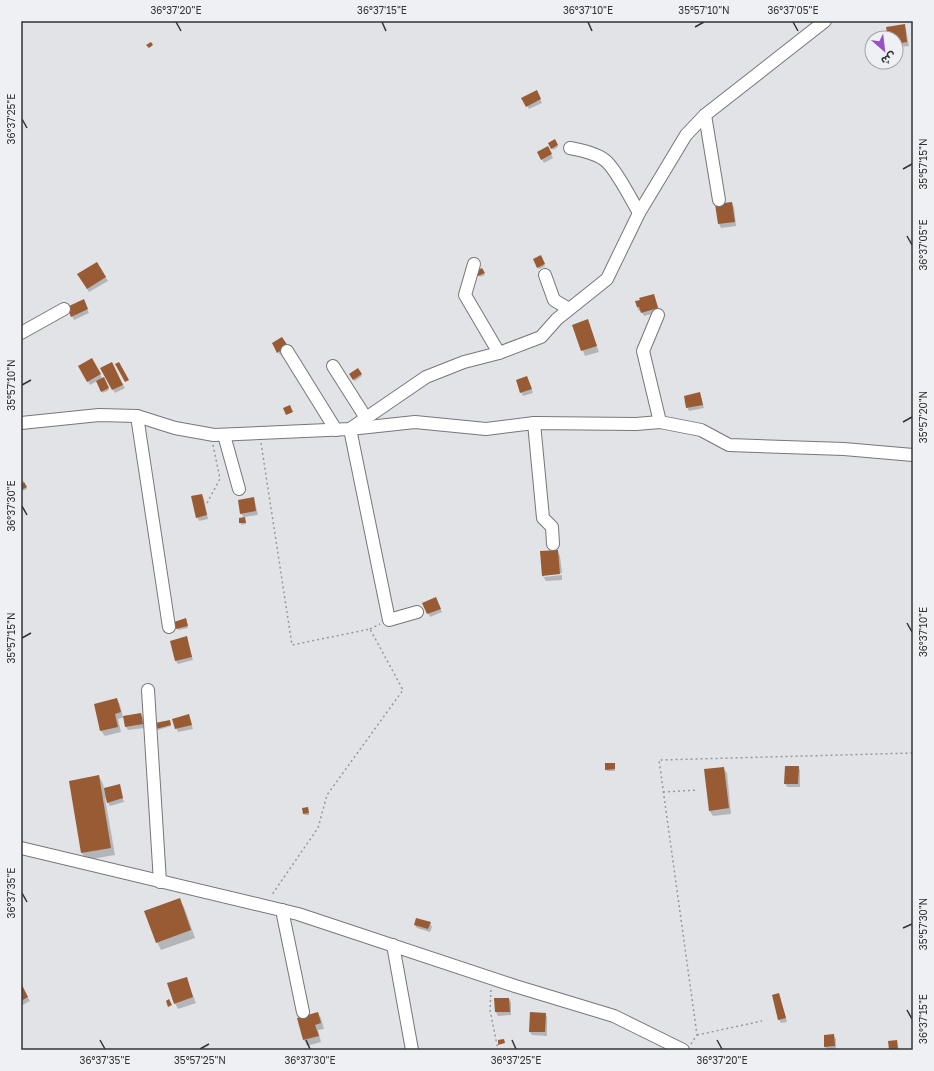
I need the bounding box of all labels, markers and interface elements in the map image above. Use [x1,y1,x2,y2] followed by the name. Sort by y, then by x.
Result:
[150,4,202,16] text: 36°37'20"E
[357,4,407,16] text: 36°37'15"E
[563,4,613,16] text: 36°37'10"E
[678,4,730,16] text: 35°57'10"N
[767,4,819,16] text: 36°37'05"E
[864,30,904,70] north arrow
[879,49,899,69] text: ش
[5,94,17,144] text: 36°37'25"E
[917,139,929,190] text: 35°57'15"N
[917,219,929,271] text: 36°37'05"E
[5,359,17,411] text: 35°57'10"N
[917,391,929,443] text: 35°57'20"N
[5,480,17,532] text: 36°37'30"E
[917,607,929,657] text: 36°37'10"E
[5,613,17,664] text: 35°57'15"N
[5,868,17,918] text: 36°37'35"E
[917,898,929,950] text: 35°57'30"N
[917,994,929,1044] text: 36°37'15"E
[80,1054,130,1066] text: 36°37'35"E
[174,1054,226,1066] text: 35°57'25"N
[284,1054,336,1066] text: 36°37'30"E
[491,1054,541,1066] text: 36°37'25"E
[696,1054,748,1066] text: 36°37'20"E

